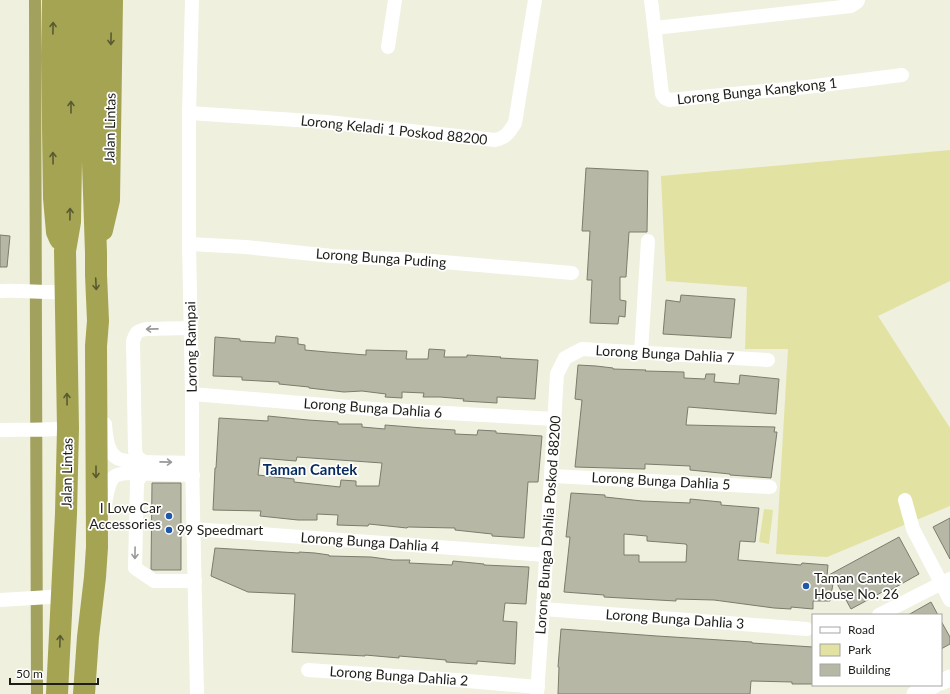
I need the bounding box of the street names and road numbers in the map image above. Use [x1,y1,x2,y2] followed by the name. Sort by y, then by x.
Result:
[676,74,838,107] street label: Lorong Bunga Kangkong 1
[100,93,119,163] street label: Jalan Lintas
[300,111,488,148] street label: Lorong Keladi 1 Poskod 88200
[315,244,447,271] street label: Lorong Bunga Puding
[181,301,200,393] street label: Lorong Rampai
[595,341,735,366] street label: Lorong Bunga Dahlia 7
[303,394,443,421] street label: Lorong Bunga Dahlia 6
[531,415,564,635] street label: Lorong Bunga Dahlia Poskod 88200
[57,438,76,508] street label: Jalan Lintas
[591,468,731,493] street label: Lorong Bunga Dahlia 5
[300,528,440,555] street label: Lorong Bunga Dahlia 4
[605,605,745,632] street label: Lorong Bunga Dahlia 3
[329,662,469,689] street label: Lorong Bunga Dahlia 2

